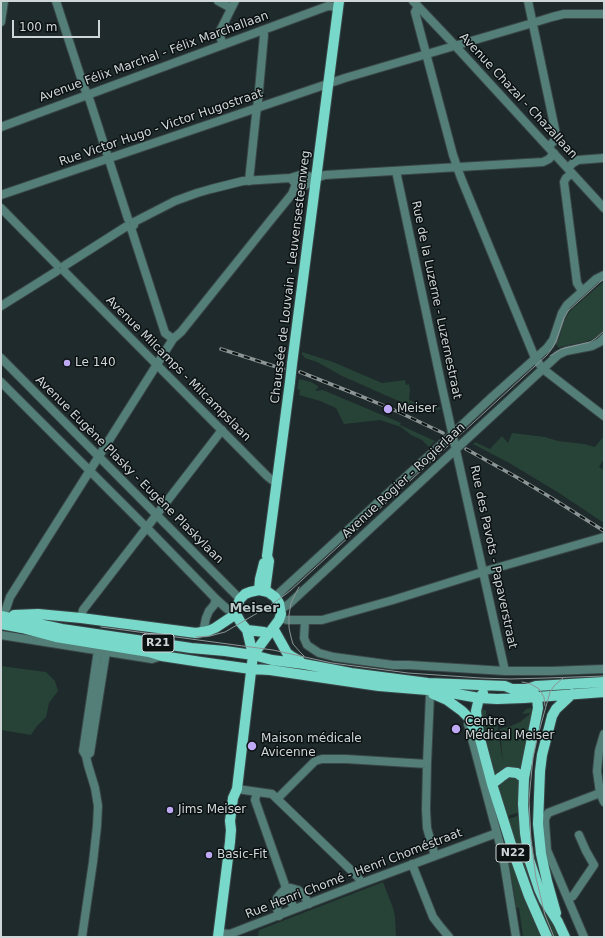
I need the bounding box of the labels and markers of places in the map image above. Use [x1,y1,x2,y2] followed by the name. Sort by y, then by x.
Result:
[75,356,116,370] place label: Le 140
[62,358,72,368] marker: Le 140
[397,402,437,416] place label: Meiser
[382,403,394,415] marker: Meiser
[465,715,554,743] place label: Centre Médical Meiser
[450,723,462,735] marker: Centre Médical Meiser
[261,732,362,760] place label: Maison médicale Avicenne
[246,740,258,752] marker: Maison médicale Avicenne
[178,803,246,817] place label: Jims Meiser
[165,805,175,815] marker: Jims Meiser
[217,848,267,862] place label: Basic-Fit
[204,850,214,860] marker: Basic-Fit

